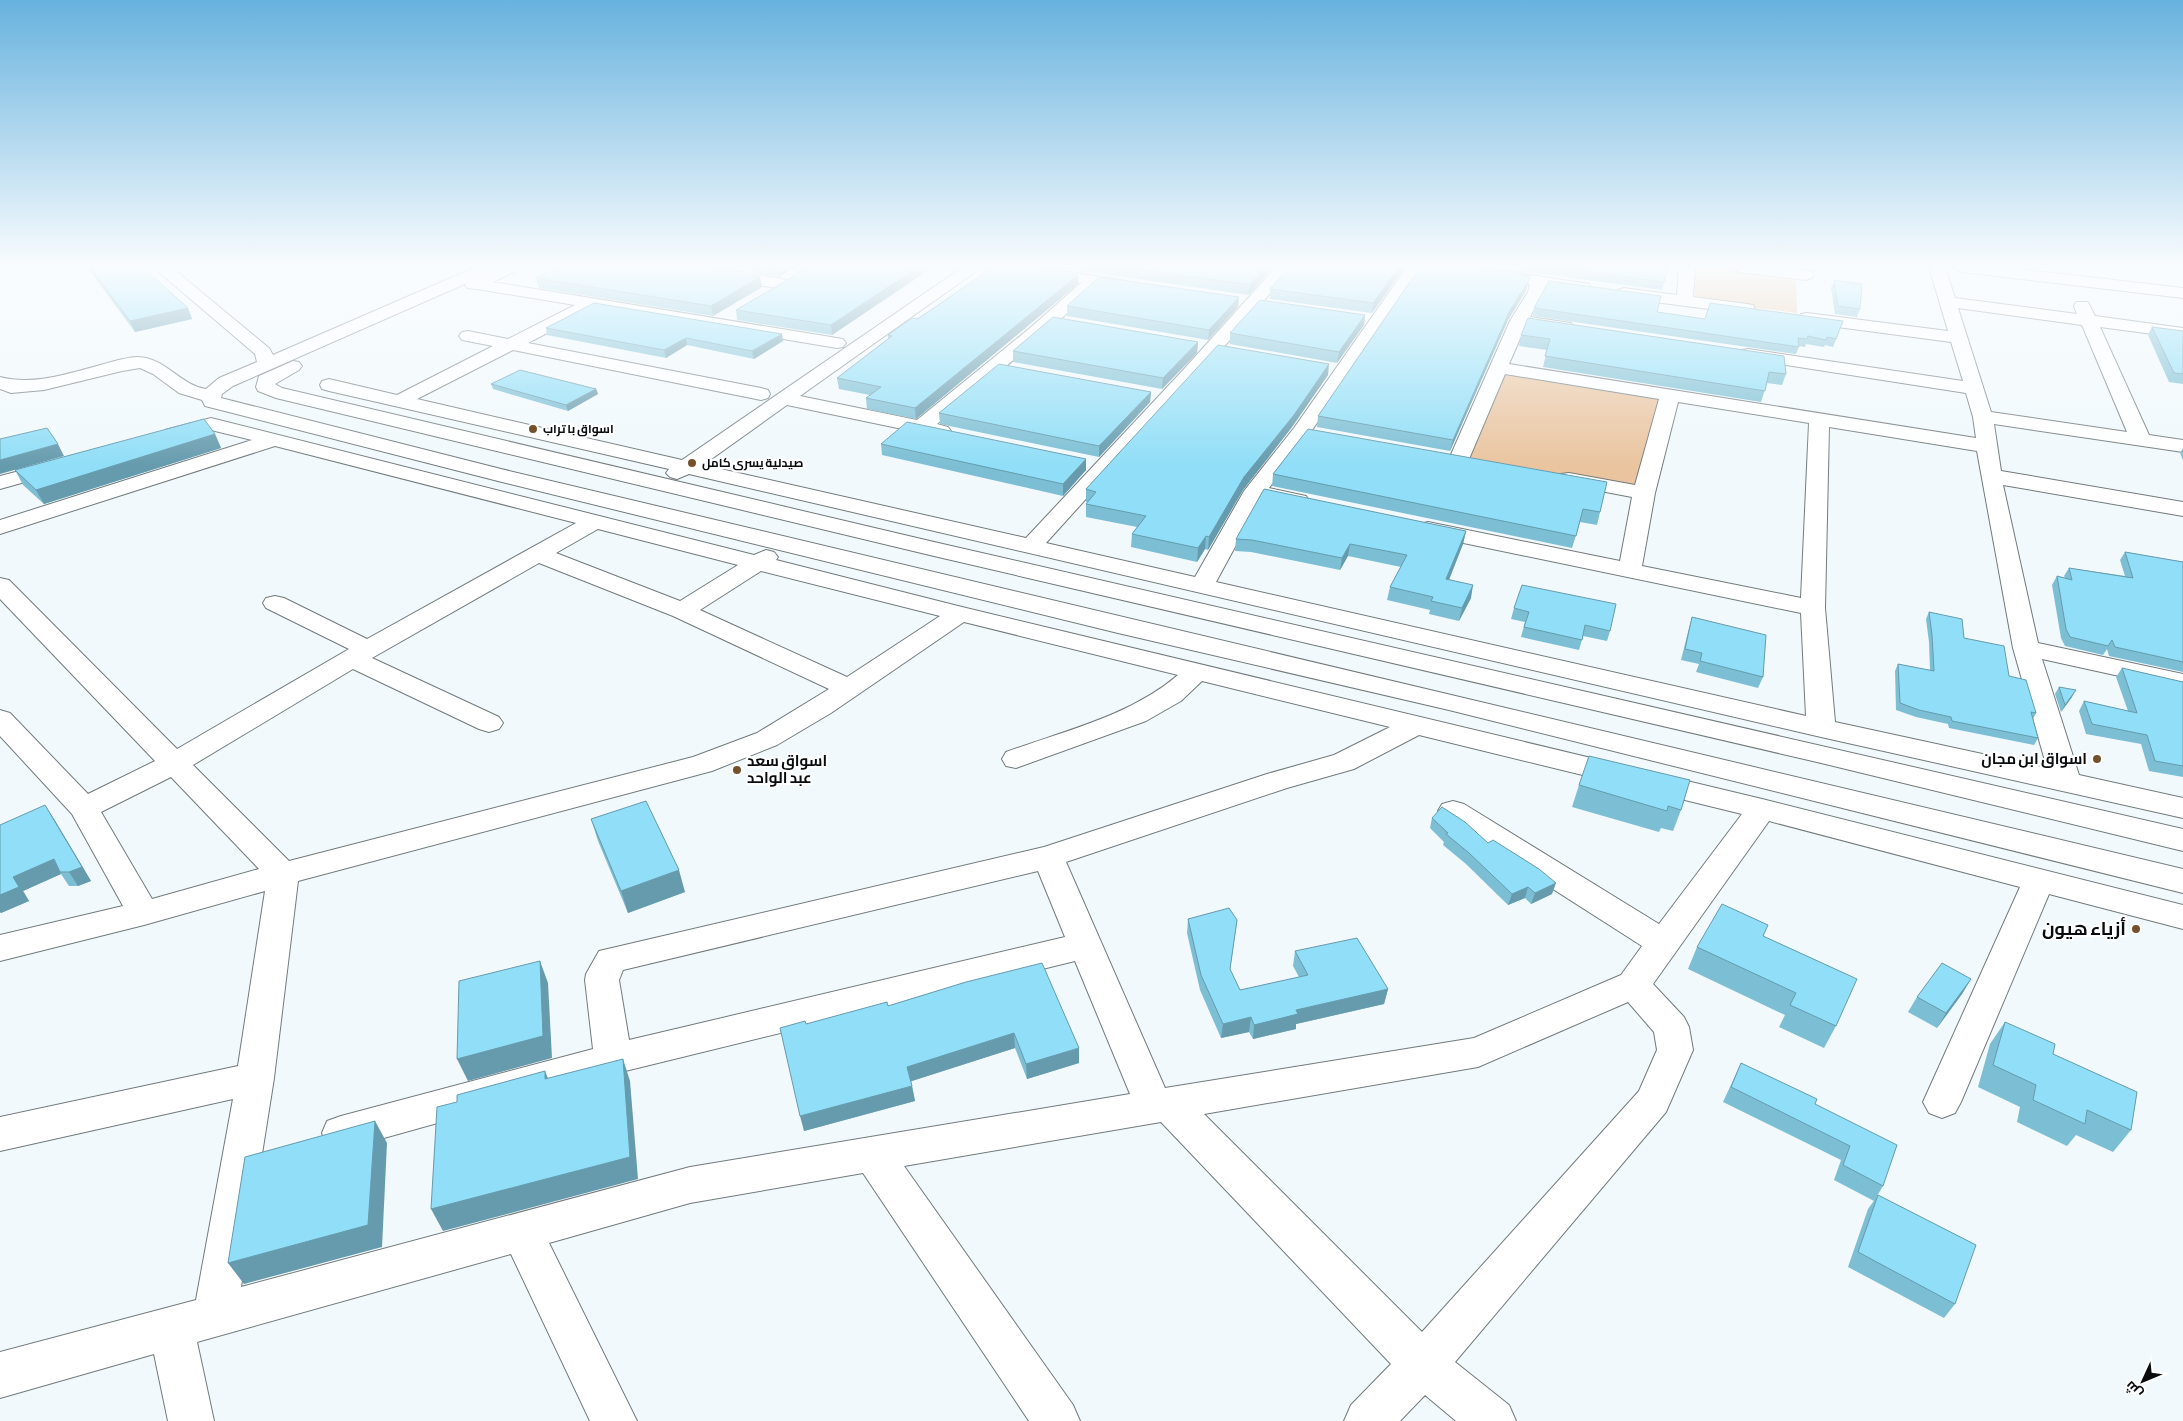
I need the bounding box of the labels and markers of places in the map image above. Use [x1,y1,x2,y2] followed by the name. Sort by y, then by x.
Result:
[527,423,539,435] marker: اسواق با تراب
[543,423,614,437] place label: اسواق با تراب
[686,457,698,469] marker: صيدلية يسرى كامل
[702,457,803,471] place label: صيدلية يسرى كامل
[1981,752,2087,768] place label: اسواق ابن مجان
[2091,753,2103,765] marker: اسواق ابن مجان
[747,754,827,787] place label: اسواق سعد عبد الواحد
[731,764,743,776] marker: اسواق سعد عبد الواحد
[2042,916,2126,940] place label: أزياء هيون
[2130,923,2142,935] marker: أزياء هيون

